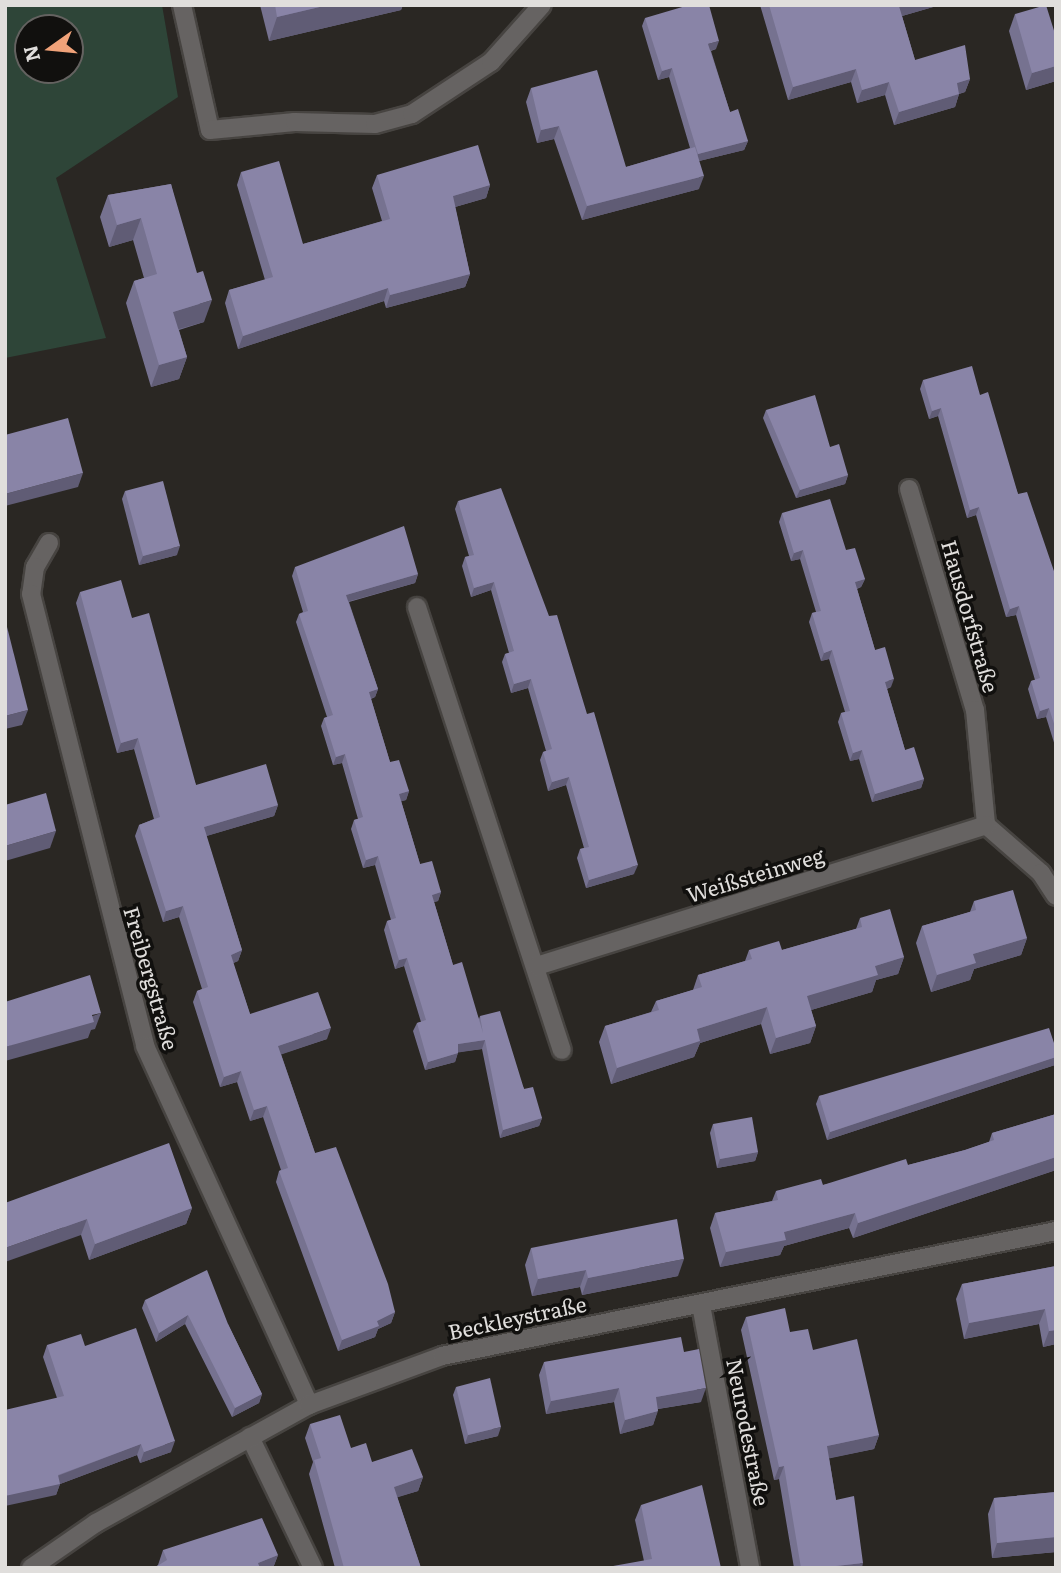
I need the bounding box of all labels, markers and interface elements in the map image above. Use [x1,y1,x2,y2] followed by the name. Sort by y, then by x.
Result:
[14,14,84,84] north arrow
[15,43,46,65] text: N
[937,537,1005,695] street label: Hausdorfstraße
[683,841,827,907] street label: Weißsteinweg
[119,903,185,1053] street label: Freibergstraße
[446,1290,588,1344] street label: Beckleystraße
[722,1356,776,1508] street label: Neurodestraße

